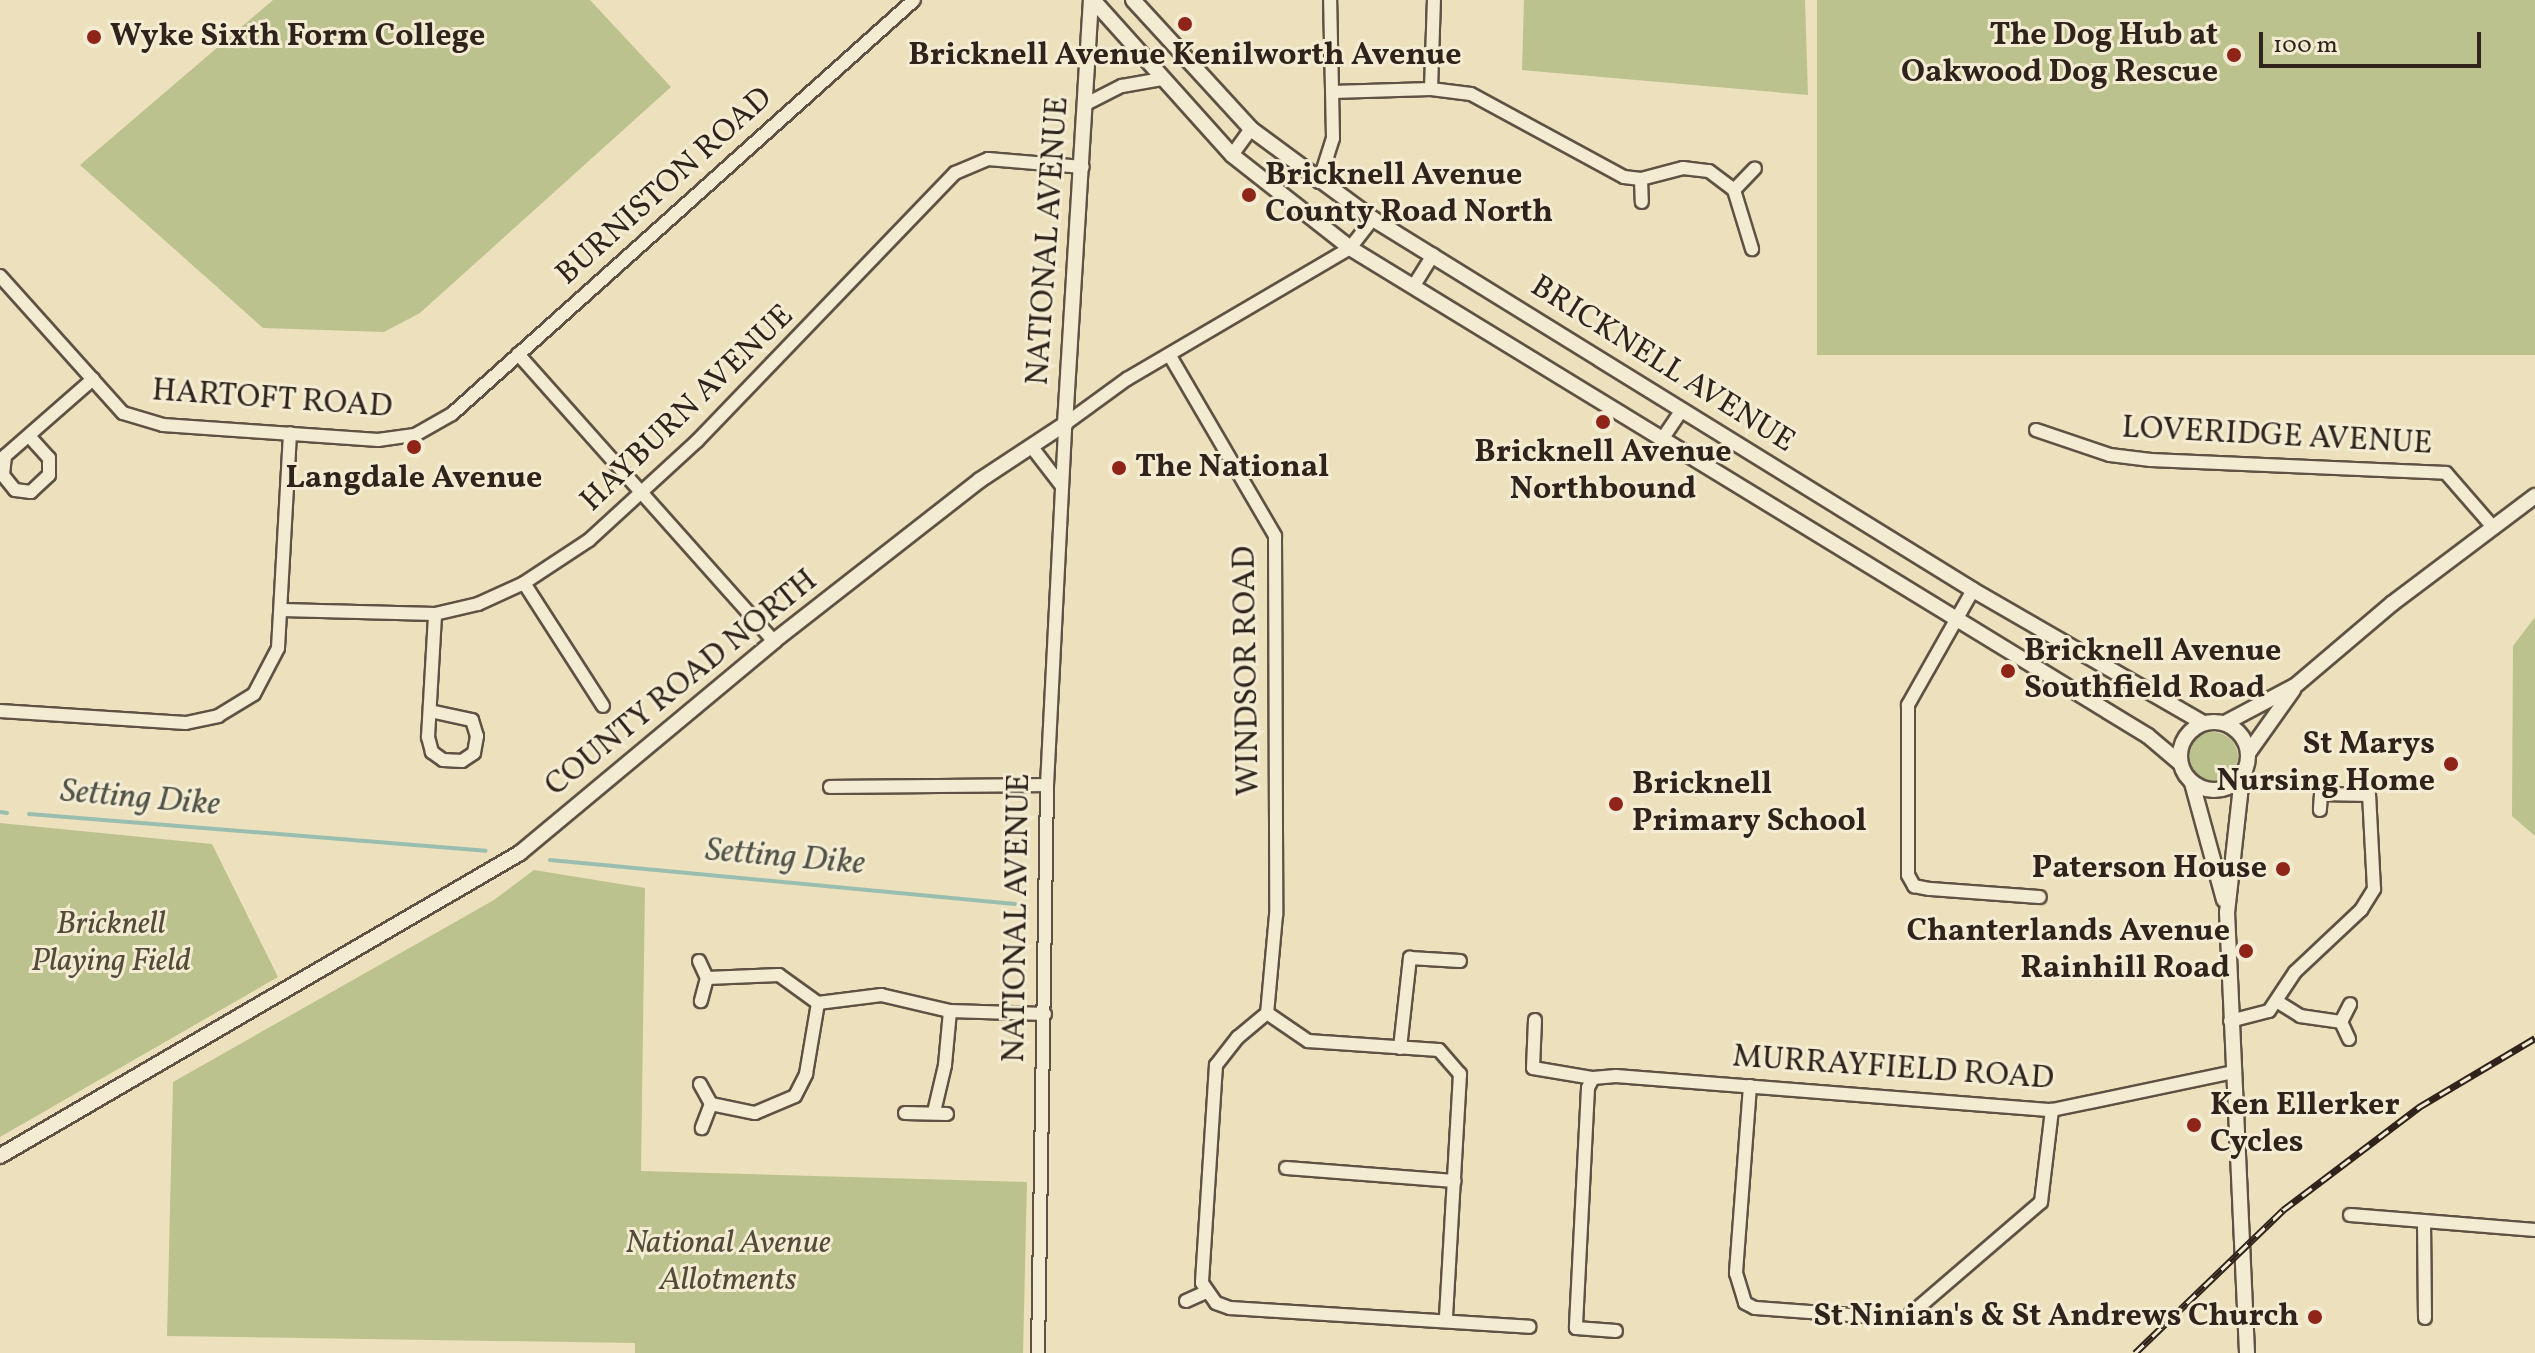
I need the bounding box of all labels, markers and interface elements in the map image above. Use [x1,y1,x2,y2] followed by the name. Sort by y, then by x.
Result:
[1176,15,1194,33] marker: Bricknell Avenue Kenilworth Avenue
[2263,16,2485,66] scale bar
[110,18,485,56] place label: Wyke Sixth Form College
[1901,18,2218,93] place label: The Dog Hub at Oakwood Dog Rescue
[85,28,103,46] marker: Wyke Sixth Form College
[2273,29,2338,63] text: 100 m
[908,37,1462,75] place label: Bricknell Avenue Kenilworth Avenue
[2225,46,2243,64] marker: The Dog Hub at Oakwood Dog Rescue
[549,80,781,294] street label: BURNISTON ROAD
[1020,95,1078,387] street label: NATIONAL AVENUE
[1265,158,1554,233] place label: Bricknell Avenue County Road North
[1240,186,1258,204] marker: Bricknell Avenue County Road North
[1523,268,1801,462] street label: BRICKNELL AVENUE
[573,297,803,521] street label: HAYBURN AVENUE
[150,372,394,428] street label: HARTOFT ROAD
[2121,410,2433,464] street label: LOVERIDGE AVENUE
[1594,413,1612,431] marker: Bricknell Avenue Northbound
[1474,435,1732,510] place label: Bricknell Avenue Northbound
[405,438,423,456] marker: Langdale Avenue
[1135,449,1329,487] place label: The National
[1110,459,1128,477] marker: The National
[286,460,542,498] place label: Langdale Avenue
[1227,545,1269,797] street label: WINDSOR ROAD
[538,562,826,806] street label: COUNTY ROAD NORTH
[2024,634,2281,709] place label: Bricknell Avenue Southfield Road
[1999,662,2017,680] marker: Bricknell Avenue Southfield Road
[2216,727,2435,802] place label: St Marys Nursing Home
[2442,755,2460,773] marker: St Marys Nursing Home
[1632,767,1867,842] place label: Bricknell Primary School
[58,772,222,826] water label: Setting Dike
[996,773,1040,1063] street label: NATIONAL AVENUE
[1607,795,1625,813] marker: Bricknell Primary School
[703,831,867,885] water label: Setting Dike
[2032,850,2267,888] place label: Paterson House
[2274,860,2292,878] marker: Paterson House
[31,907,191,982] park label: Bricknell Playing Field
[1906,914,2230,989] place label: Chanterlands Avenue Rainhill Road
[2237,942,2255,960] marker: Chanterlands Avenue Rainhill Road
[1731,1039,2055,1099] street label: MURRAYFIELD ROAD
[2210,1088,2400,1163] place label: Ken Ellerker Cycles
[2185,1116,2203,1134] marker: Ken Ellerker Cycles
[625,1226,831,1301] park label: National Avenue Allotments
[1813,1298,2299,1336] place label: St Ninian's & St Andrews Church
[2306,1308,2324,1326] marker: St Ninian's & St Andrews Church

